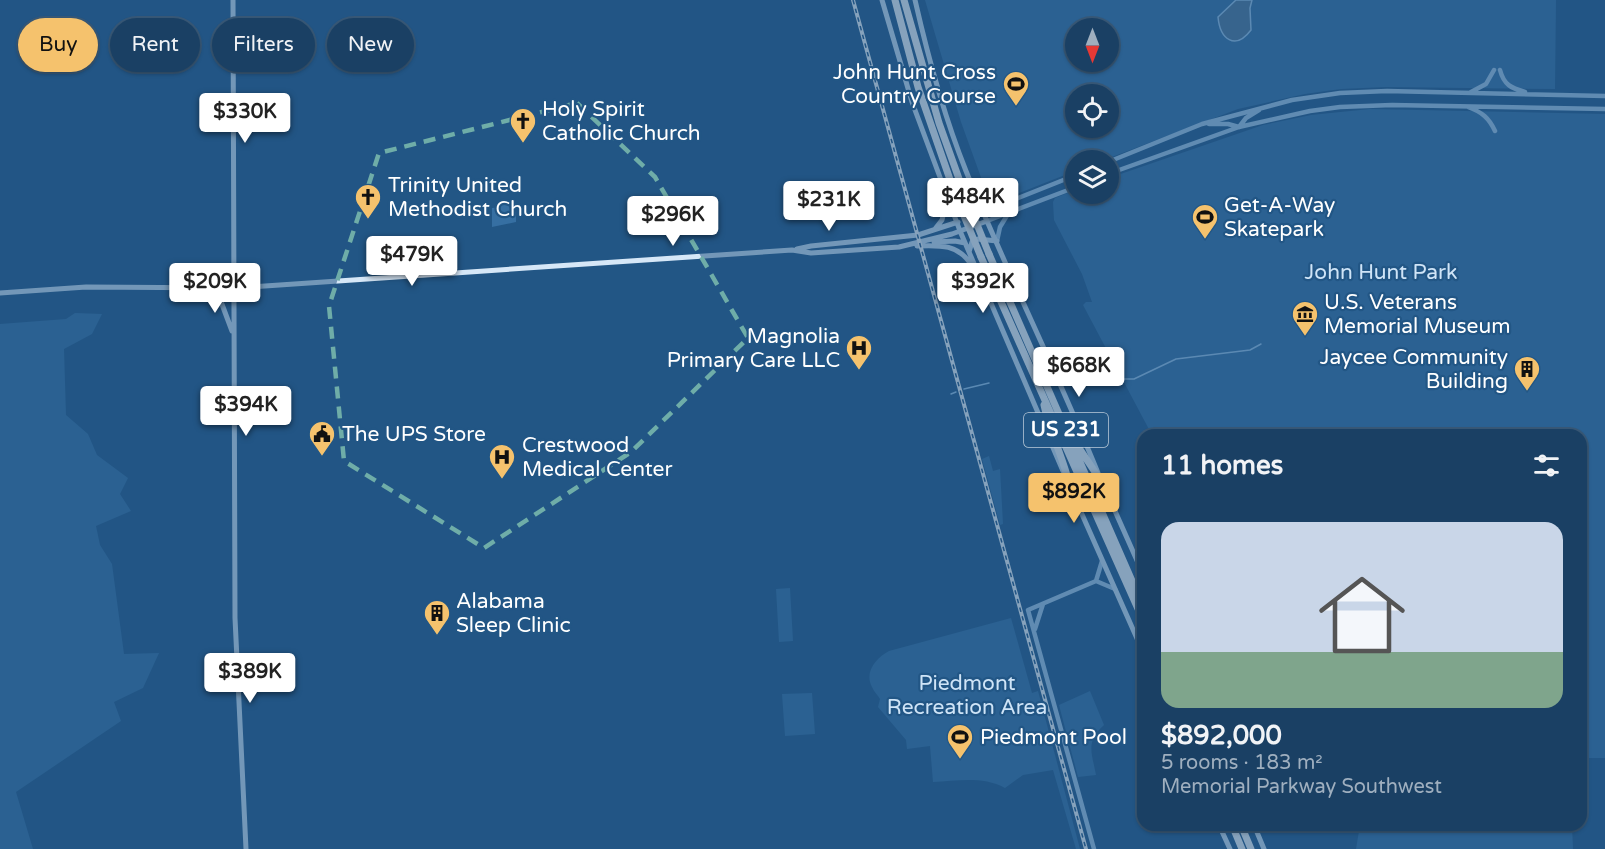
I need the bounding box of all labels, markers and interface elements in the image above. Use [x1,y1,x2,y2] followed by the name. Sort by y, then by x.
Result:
[18,18,98,72] chip: Buy
[110,18,200,72] chip: Rent
[212,18,315,72] chip: Filters
[327,18,414,72] chip: New
[1065,18,1119,72] north arrow
[1065,18,1119,204] map controls
[833,60,996,109] place label: John Hunt Cross Country Course
[1001,69,1031,107] sports icon: John Hunt Cross Country Course
[1065,84,1119,138] button: locate
[203,93,287,144] pin: $330K
[542,97,701,146] place label: Holy Spirit Catholic Church
[213,100,277,124] text: $330K
[508,106,538,144] church icon: Holy Spirit Catholic Church
[1065,150,1119,204] button: layers
[388,173,567,222] place label: Trinity United Methodist Church
[931,178,1015,229] pin: $484K
[787,181,871,232] pin: $231K
[353,182,383,220] church icon: Trinity United Methodist Church
[941,185,1005,209] text: $484K
[797,188,861,212] text: $231K
[1224,193,1335,242] place label: Get-A-Way Skatepark
[631,196,715,247] pin: $296K
[1190,202,1220,240] sports icon: Get-A-Way Skatepark
[641,203,705,227] text: $296K
[370,236,454,287] pin: $479K
[380,243,444,267] text: $479K
[1305,260,1457,285] park label: John Hunt Park
[173,263,257,314] pin: $209K
[941,263,1025,314] pin: $392K
[183,270,247,294] text: $209K
[951,270,1015,294] text: $392K
[1324,290,1511,339] place label: U.S. Veterans Memorial Museum
[1290,299,1320,337] museum icon: U.S. Veterans Memorial Museum
[667,324,840,373] place label: Magnolia Primary Care LLC
[844,333,874,371] hospital icon: Magnolia Primary Care LLC
[1320,345,1508,394] place label: Jaycee Community Building
[1037,347,1121,398] pin: $668K
[1047,354,1111,378] text: $668K
[1512,354,1542,392] building icon: Jaycee Community Building
[204,386,288,437] pin: $394K
[214,393,278,417] text: $394K
[1024,413,1108,447] road number: US 231
[307,419,337,457] public building icon: The UPS Store
[342,422,486,447] place label: The UPS Store
[522,433,673,482] place label: Crestwood Medical Center
[487,442,517,480] hospital icon: Crestwood Medical Center
[1530,449,1563,482] icon: filters
[1161,450,1283,481] text: 11 homes
[1032,473,1116,524] pin: $892K
[1042,480,1106,504] text: $892K
[1308,561,1416,669] icon: home
[456,589,571,638] place label: Alabama Sleep Clinic
[422,598,452,636] building icon: Alabama Sleep Clinic
[208,653,292,704] pin: $389K
[218,660,282,684] text: $389K
[887,671,1047,720] park label: Piedmont Recreation Area
[1161,720,1282,751] text: $892,000
[945,722,975,760] sports icon: Piedmont Pool
[980,725,1127,750] place label: Piedmont Pool
[1161,751,1323,775] text: 5 rooms · 183 m²
[1161,775,1442,799] text: Memorial Parkway Southwest

